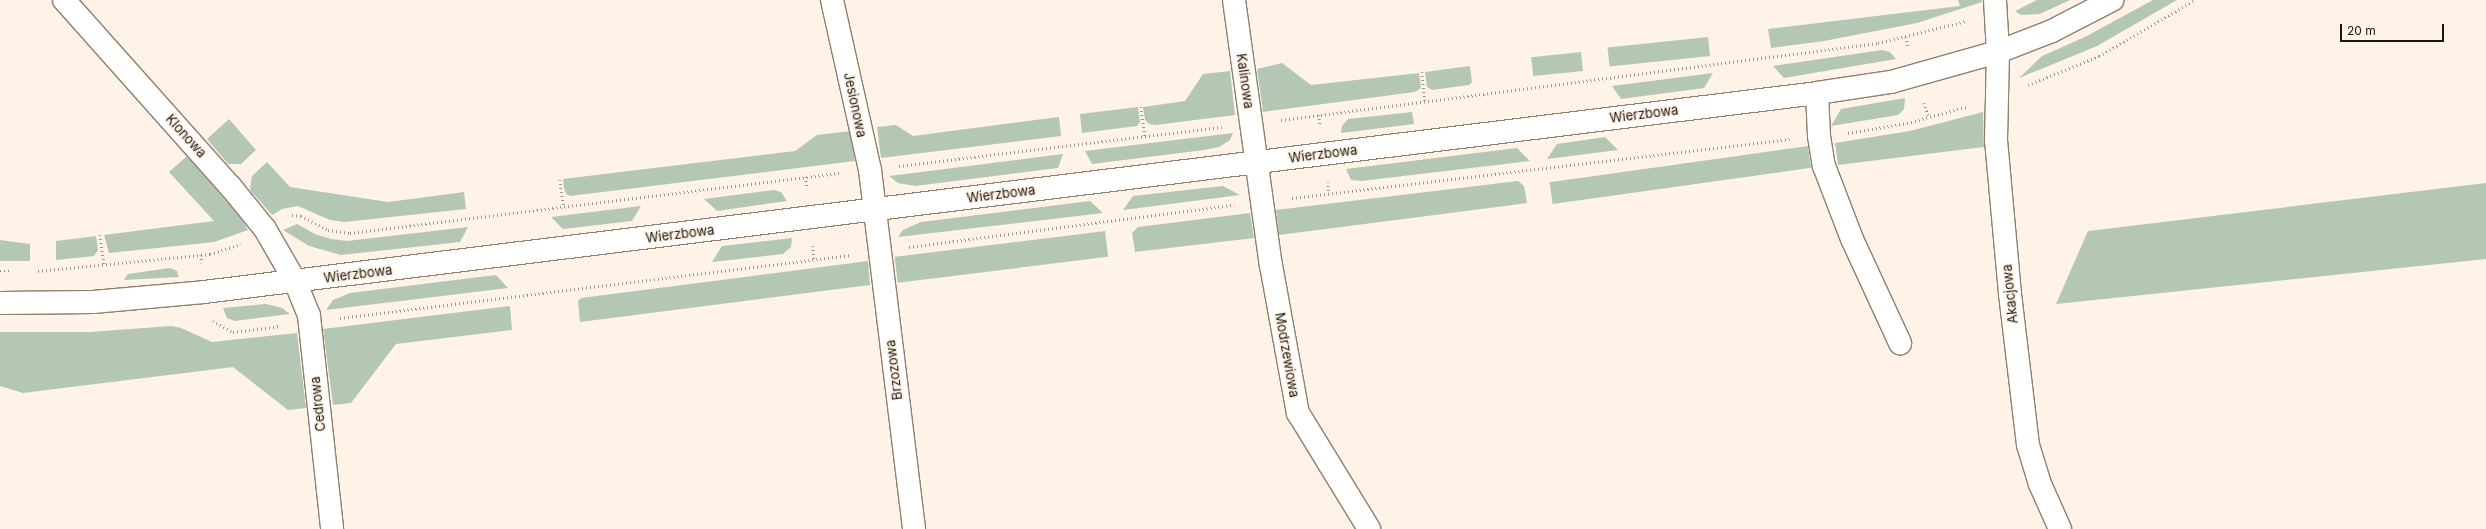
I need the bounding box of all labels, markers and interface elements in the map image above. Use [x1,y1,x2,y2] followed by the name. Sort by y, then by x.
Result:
[2342,16,2446,42] scale bar
[2347,23,2376,38] text: 20 m
[1233,52,1257,110] street label: Kalinowa
[841,71,869,139] street label: Jesionowa
[1609,102,1679,126] street label: Wierzbowa
[163,111,209,161] street label: Klonowa
[1288,142,1358,166] street label: Wierzbowa
[966,182,1036,206] street label: Wierzbowa
[645,222,715,246] street label: Wierzbowa
[323,262,393,286] street label: Wierzbowa
[1999,264,2021,324] street label: Akacjowa
[1272,311,1302,399] street label: Modrzewiowa
[883,339,905,401] street label: Brzozowa
[307,376,329,432] street label: Cedrowa

